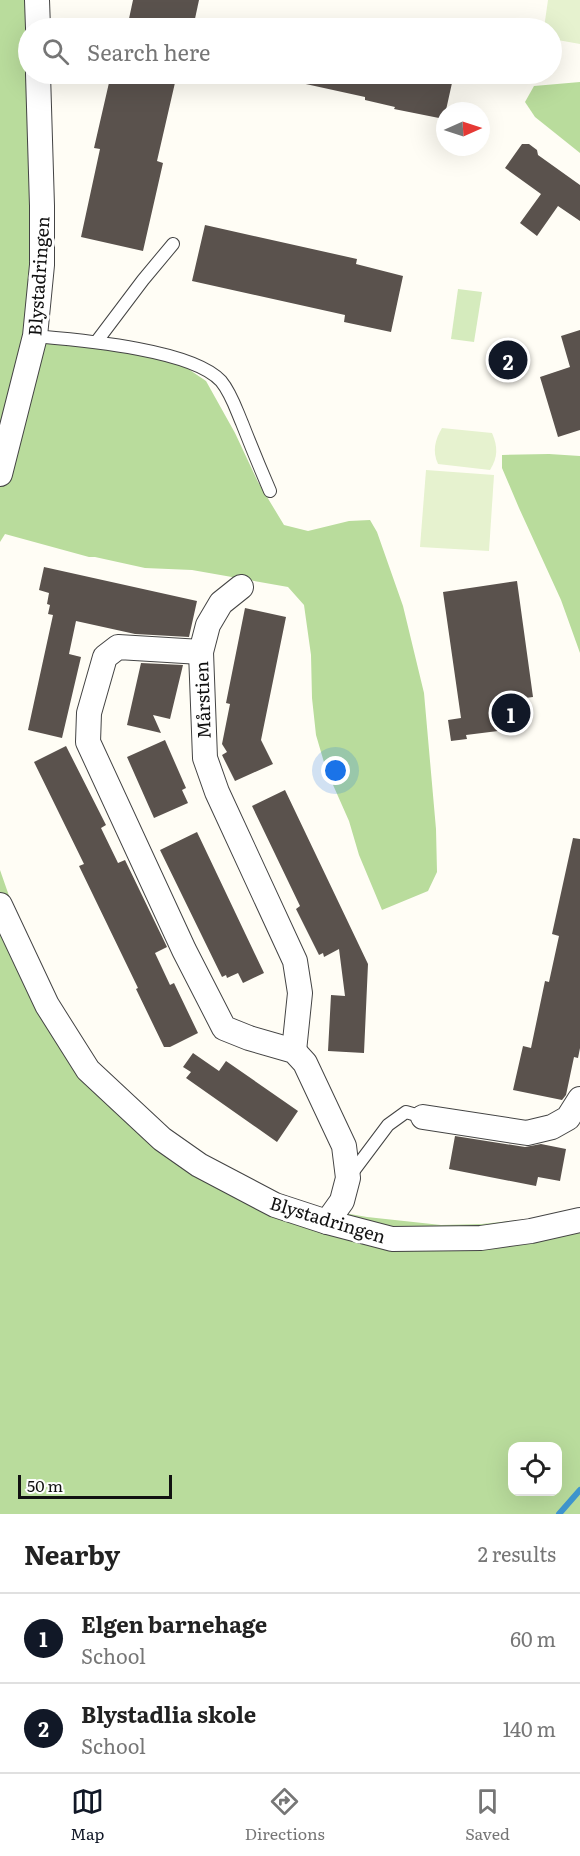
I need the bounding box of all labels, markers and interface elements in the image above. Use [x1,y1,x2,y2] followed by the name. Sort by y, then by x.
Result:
[18,18,562,84] search box
[39,35,72,68] icon: search
[87,35,210,68] text: Search here
[436,102,490,156] north arrow
[20,215,56,337] street label: Blystadringen
[488,338,528,382] pin: 2
[187,660,217,739] street label: Mårstien
[492,690,530,736] pin: 1
[321,756,350,785] your location
[267,1189,389,1249] street label: Blystadringen
[508,1442,562,1496] map controls
[508,1442,562,1496] button: locate
[18,1472,172,1500] scale bar
[27,1473,63,1497] text: 50 m
[24,1534,120,1573] text: Nearby
[478,1538,556,1568] text: 2 results
[81,1607,267,1640] text: Elgen barnehage
[39,1623,48,1653] text: 1
[510,1623,556,1653] text: 60 m
[81,1640,146,1670] text: School
[81,1697,256,1730] text: Blystadlia skole
[38,1713,49,1743] text: 2
[503,1713,556,1743] text: 140 m
[81,1730,146,1760] text: School
[70,1785,104,1845] tab: Map
[245,1785,325,1845] tab: Directions
[465,1785,510,1845] tab: Saved

